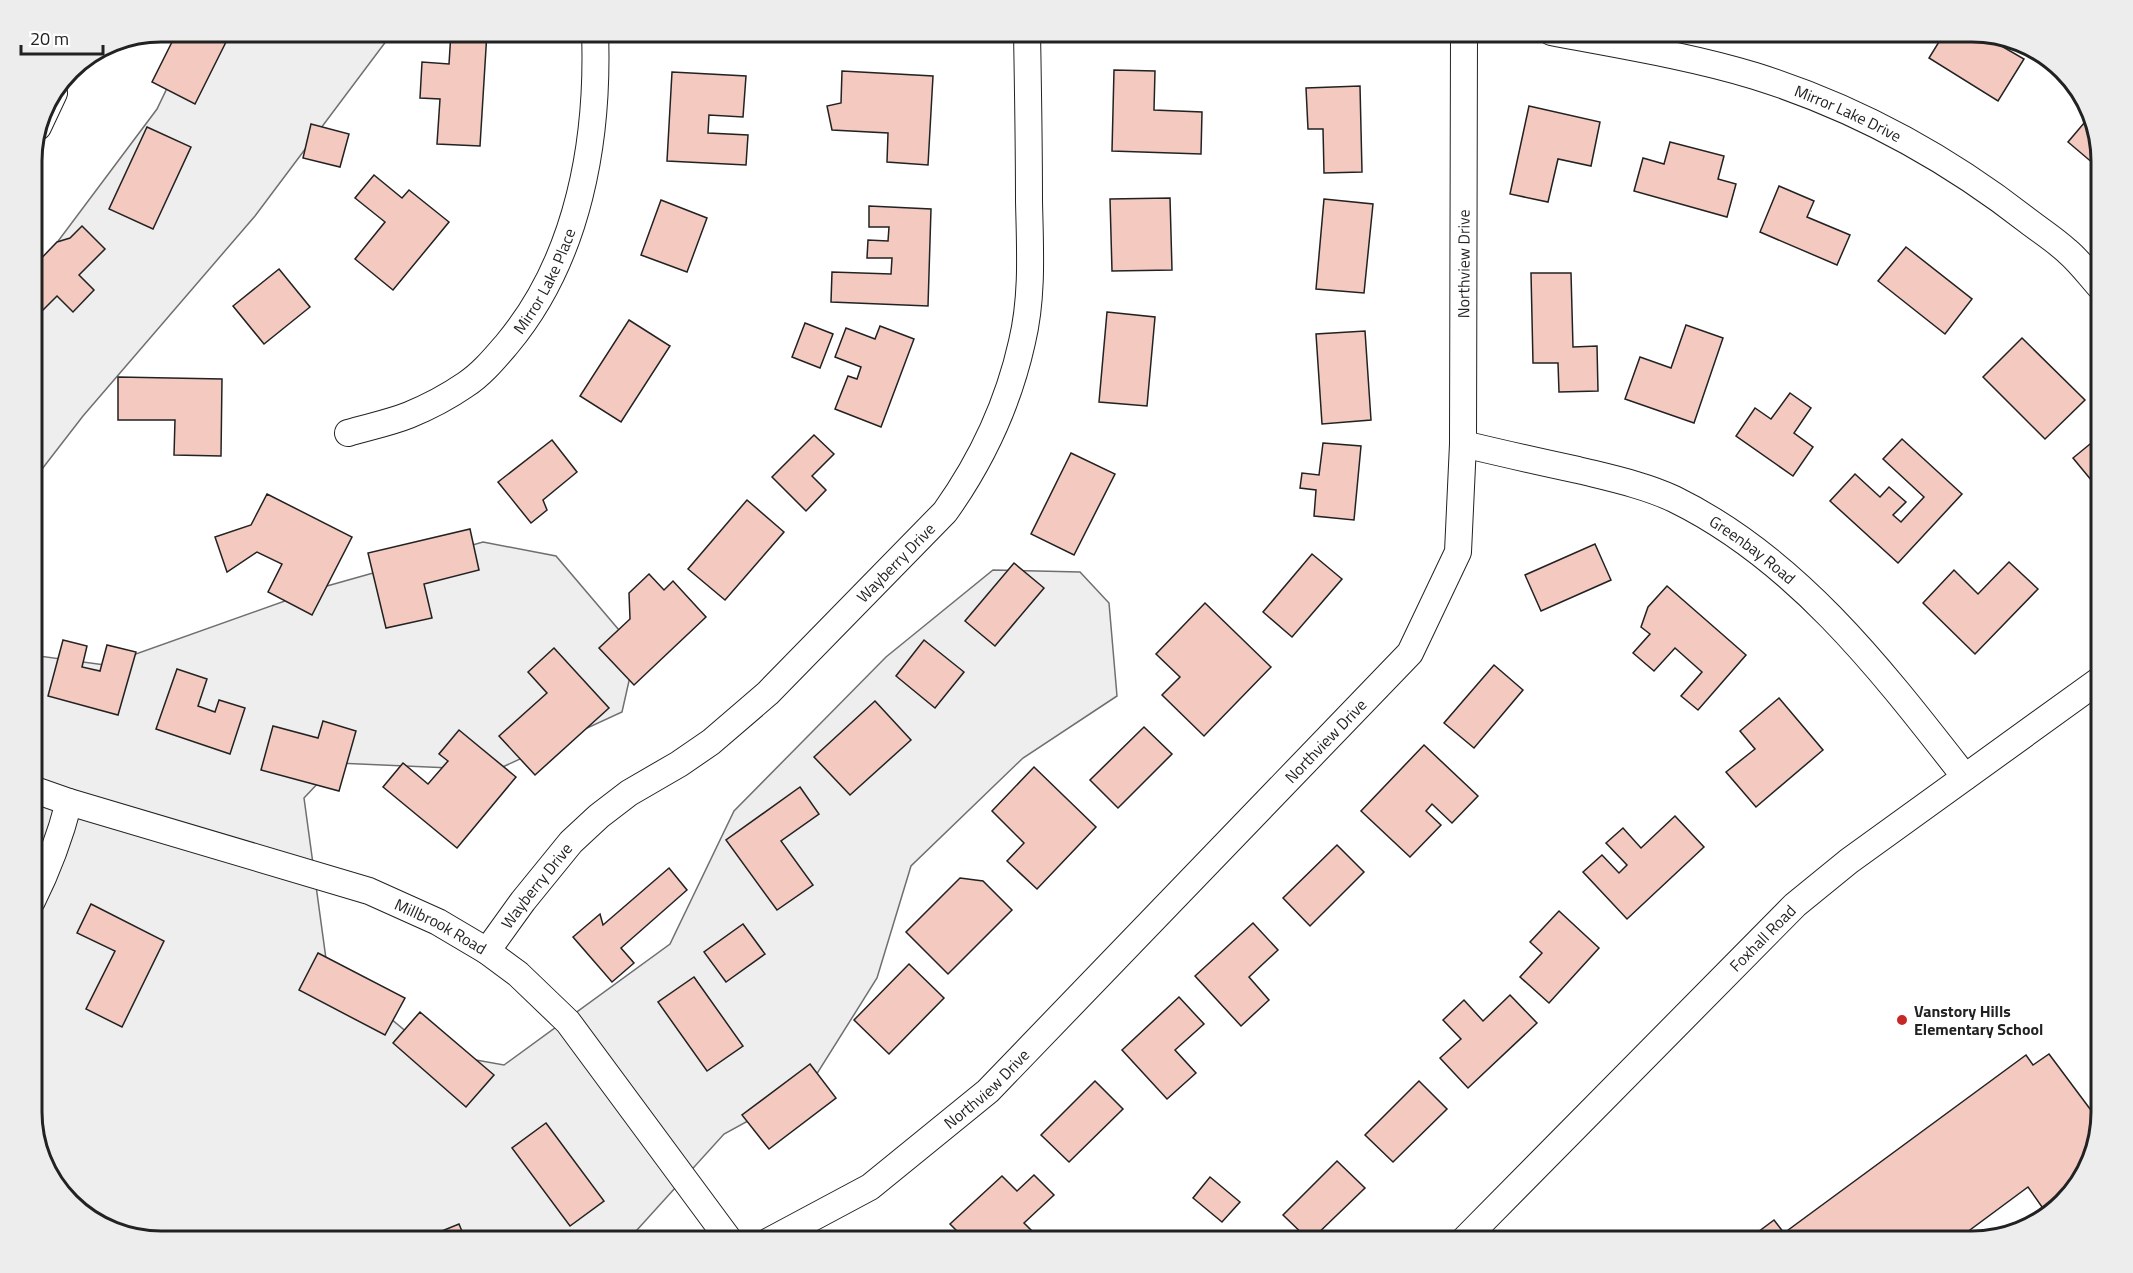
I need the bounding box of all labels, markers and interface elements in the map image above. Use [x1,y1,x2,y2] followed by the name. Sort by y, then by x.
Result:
[21,18,104,56] scale bar
[30,25,69,52] text: 20 m
[1791,79,1906,148] street label: Mirror Lake Drive
[1451,209,1476,318] street label: Northview Drive
[507,225,581,339] street label: Mirror Lake Place
[1705,509,1801,590] street label: Greenbay Road
[851,517,940,608] street label: Wayberry Drive
[1279,693,1372,788] street label: Northview Drive
[495,837,578,933] street label: Wayberry Drive
[391,892,491,960] street label: Millbrook Road
[1724,899,1801,977] street label: Foxhall Road
[1914,999,2043,1041] place label: Vanstory Hills Elementary School
[1895,1013,1909,1027] marker: Vanstory Hills Elementary School
[938,1043,1035,1134] street label: Northview Drive

